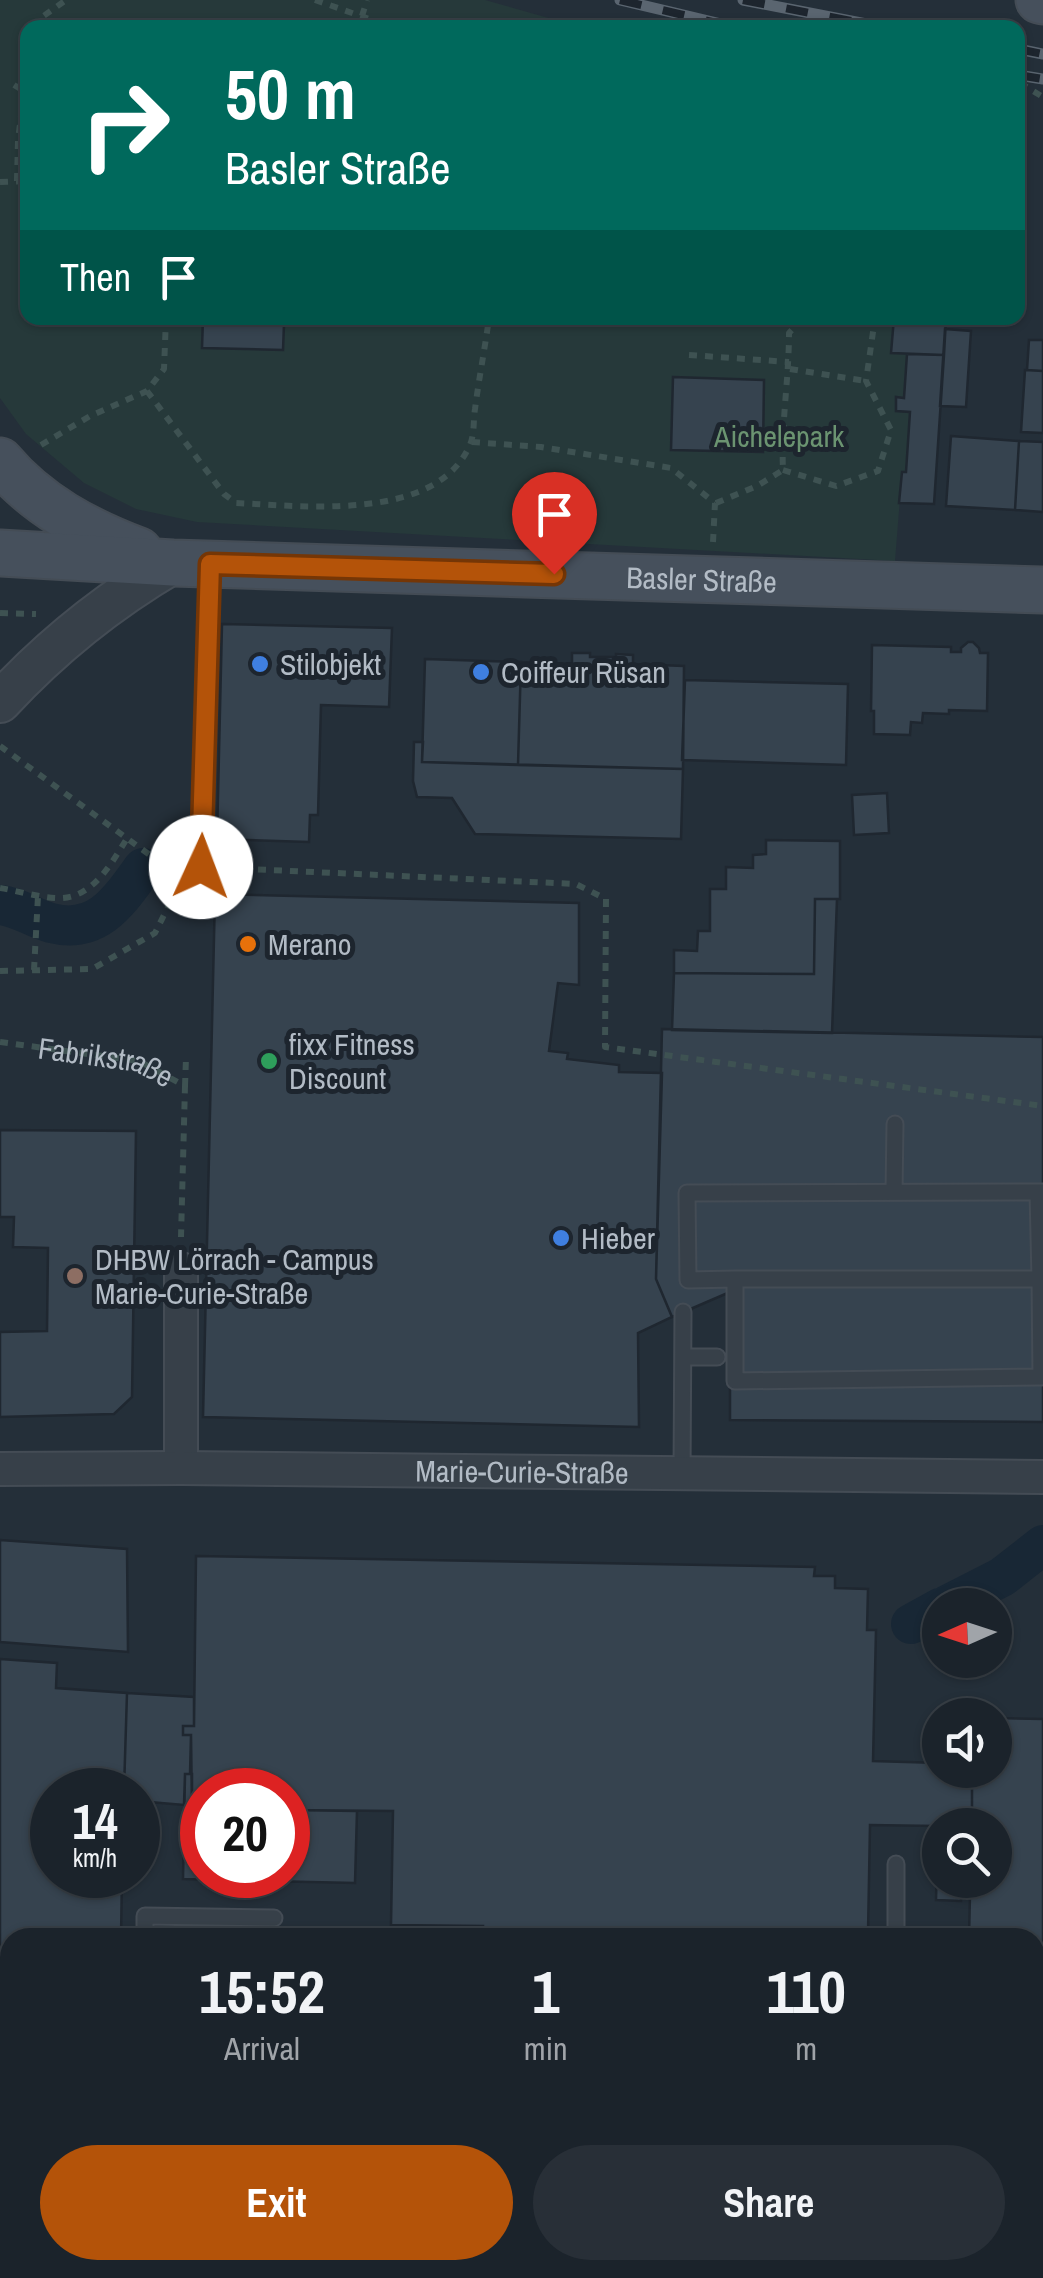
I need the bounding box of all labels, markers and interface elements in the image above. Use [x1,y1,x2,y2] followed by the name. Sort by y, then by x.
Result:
[225,47,356,141] text: 50 m
[60,60,190,190] icon: right
[225,137,451,198] text: Basler Straße
[151,250,206,305] icon: arrive
[60,252,131,303] text: Then
[713,416,845,456] park label: Aichelepark
[512,472,597,575] pin
[527,487,582,542] icon: arrive
[626,557,777,602] street label: Basler Straße
[280,644,381,684] place label: Stilobjekt
[501,652,666,692] place label: Coiffeur Rüsan
[249,653,271,675] marker: Stilobjekt
[470,661,492,683] marker: Coiffeur Rüsan
[149,815,253,919] position arrow
[268,924,351,964] place label: Merano
[237,933,259,955] marker: Merano
[289,1024,415,1098] place label: fixx Fitness Discount
[36,1027,181,1096] street label: Fabrikstraße
[258,1050,280,1072] marker: fixx Fitness Discount
[581,1218,656,1258] place label: Hieber
[550,1227,572,1249] marker: Hieber
[95,1239,374,1313] place label: DHBW Lörrach - Campus Marie-Curie-Straße
[64,1265,86,1287] marker: DHBW Lörrach - Campus Marie-Curie-Straße
[415,1450,629,1493] street label: Marie-Curie-Straße
[922,1588,1012,1678] north arrow
[922,1588,1012,1898] map controls
[922,1698,1012,1788] button: sound
[180,1768,310,1898] speed limit sign: 20
[72,1787,118,1855] text: 14
[922,1808,1012,1898] button: search
[73,1841,117,1875] text: km/h
[199,1951,325,2032] text: 15:52
[532,1951,559,2032] text: 1
[767,1951,846,2032] text: 110
[224,2027,300,2070] text: Arrival
[524,2027,568,2070] text: min
[795,2027,817,2070] text: m
[40,2145,513,2260] button: Exit
[533,2145,1005,2260] button: Share

